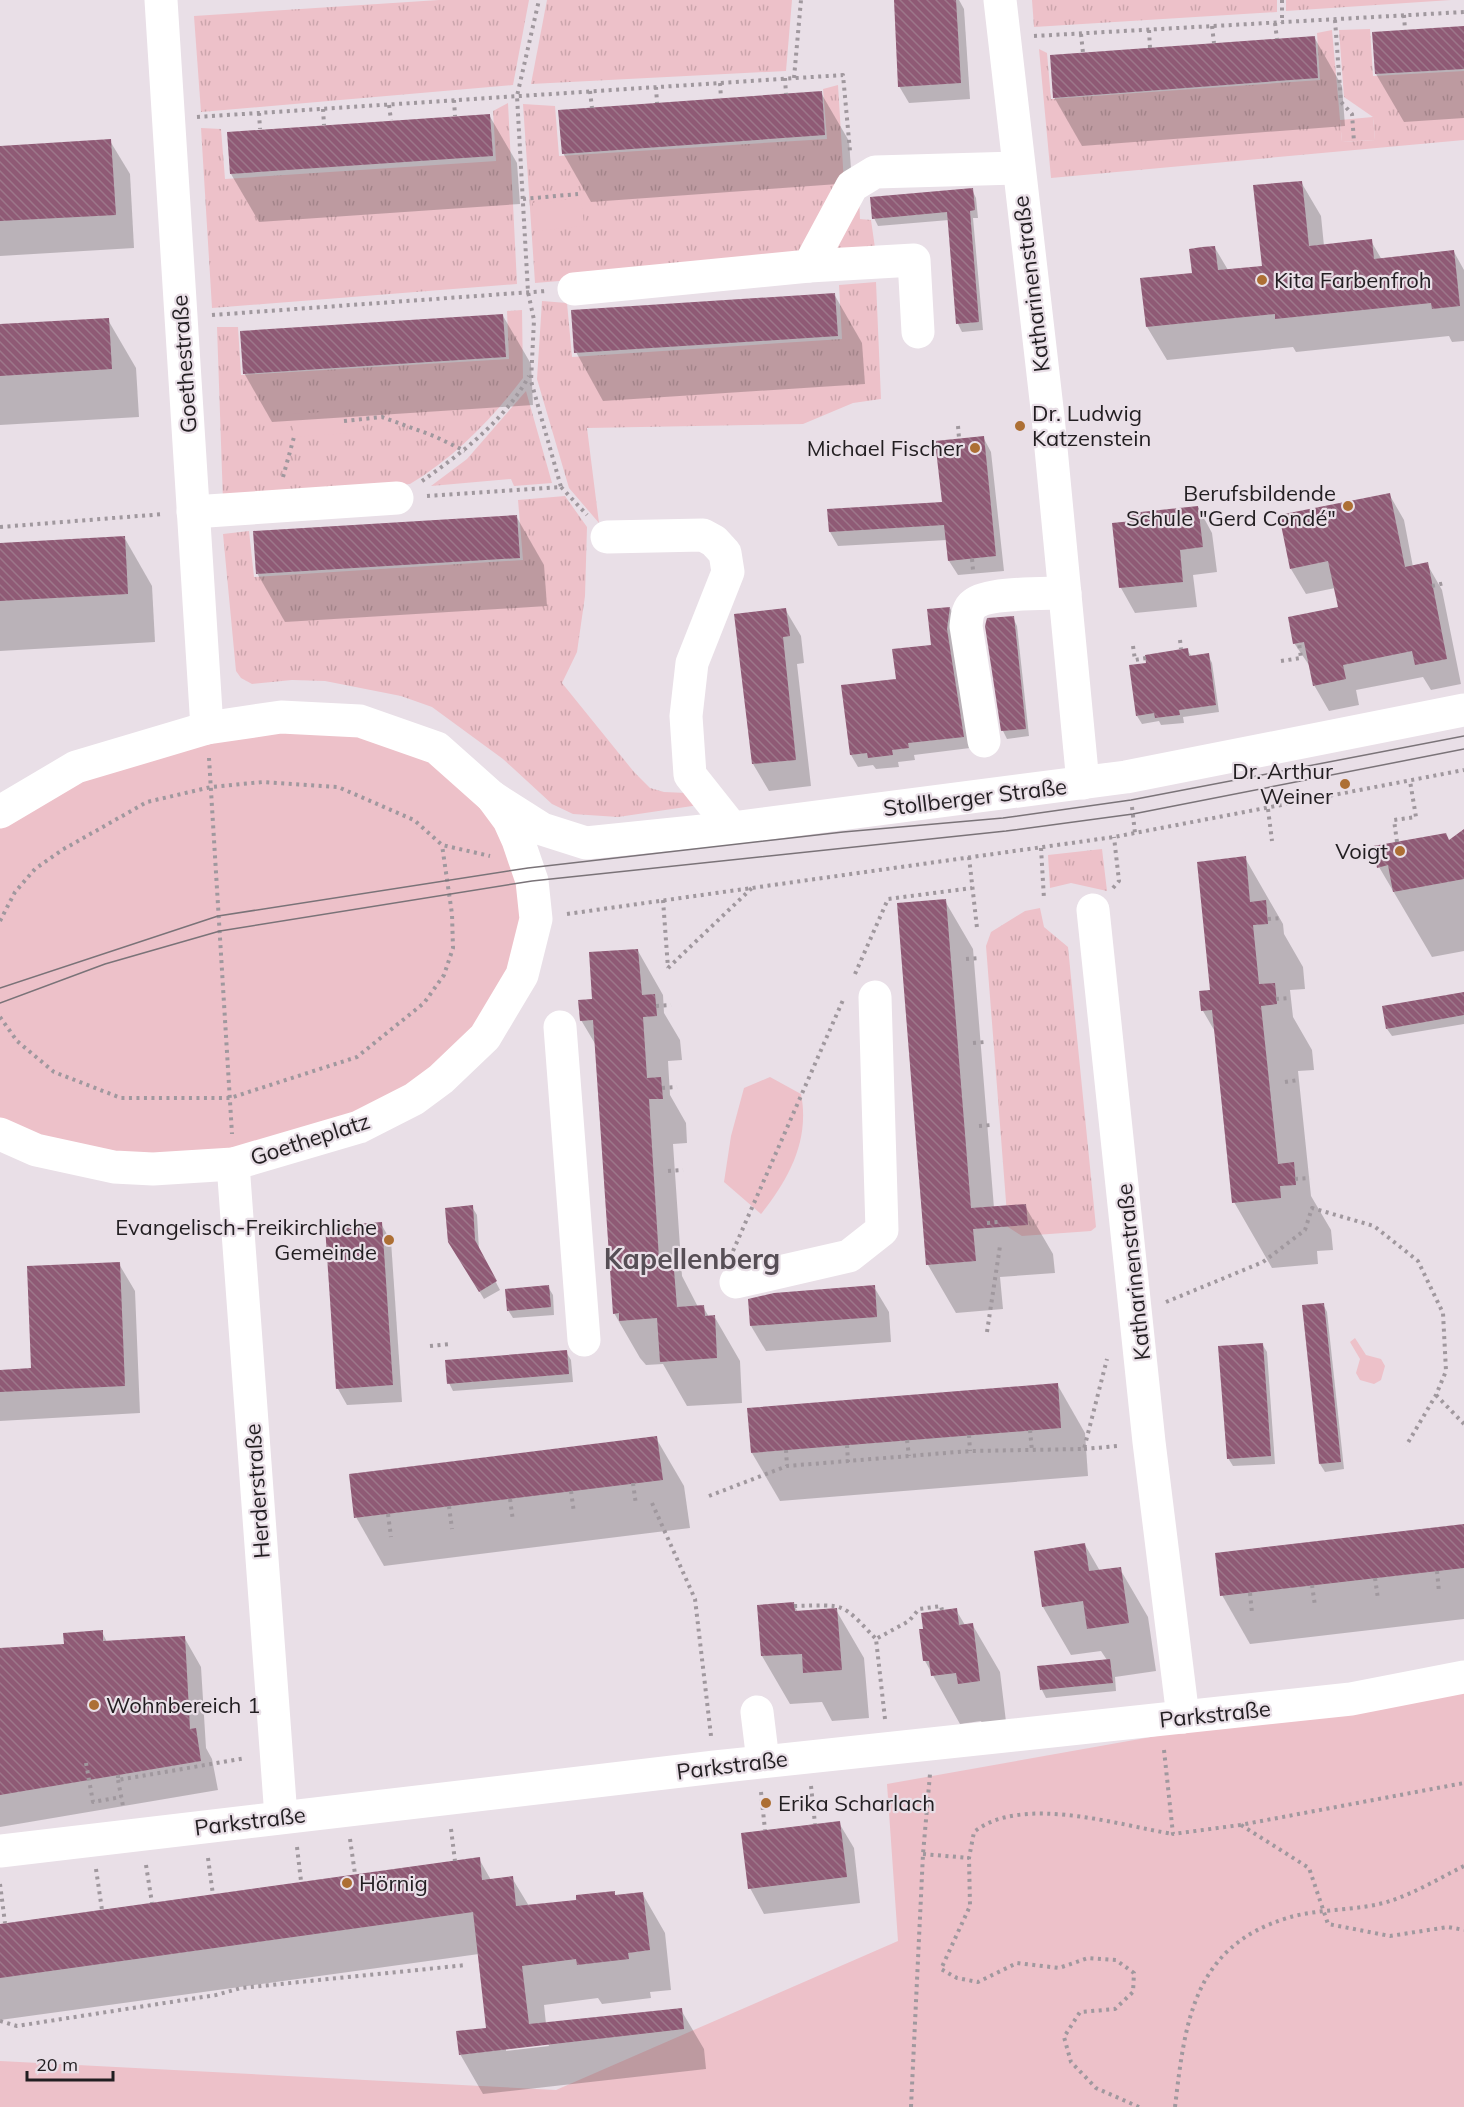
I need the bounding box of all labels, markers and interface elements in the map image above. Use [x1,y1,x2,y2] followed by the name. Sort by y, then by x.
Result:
[1006,194,1056,374] street label: Katharinenstraße
[1274,266,1432,294] place label: Kita Farbenfroh
[1255,273,1269,287] marker: Kita Farbenfroh
[165,294,203,434] street label: Goethestraße
[1032,399,1151,452] place label: Dr. Ludwig Katzenstein
[1013,419,1027,433] marker: Dr. Ludwig Katzenstein
[807,434,963,462] place label: Michael Fischer
[968,441,982,455] marker: Michael Fischer
[1126,479,1336,532] place label: Berufsbildende Schule "Gerd Condé"
[1341,499,1355,513] marker: Berufsbildende Schule "Gerd Condé"
[1232,757,1333,810] place label: Dr. Arthur Weiner
[882,772,1068,822] street label: Stollberger Straße
[1338,777,1352,791] marker: Dr. Arthur Weiner
[1335,837,1388,865] place label: Voigt
[1393,844,1407,858] marker: Voigt
[247,1107,373,1171] street label: Goetheplatz
[1110,1182,1156,1362] street label: Katharinenstraße
[115,1213,377,1266] place label: Evangelisch-Freikirchliche Gemeinde
[382,1233,396,1247] marker: Evangelisch-Freikirchliche Gemeinde
[604,1241,780,1276] district label: Kapellenberg
[238,1423,276,1559] street label: Herderstraße
[106,1691,260,1719] place label: Wohnbereich 1
[1158,1694,1272,1734] street label: Parkstraße
[87,1698,101,1712] marker: Wohnbereich 1
[675,1744,789,1786] street label: Parkstraße
[778,1789,935,1817] place label: Erika Scharlach
[759,1796,773,1810] marker: Erika Scharlach
[193,1800,307,1842] street label: Parkstraße
[359,1869,428,1897] place label: Hörnig
[340,1876,354,1890] marker: Hörnig
[27,2044,112,2082] scale bar
[36,2053,78,2076] text: 20 m

